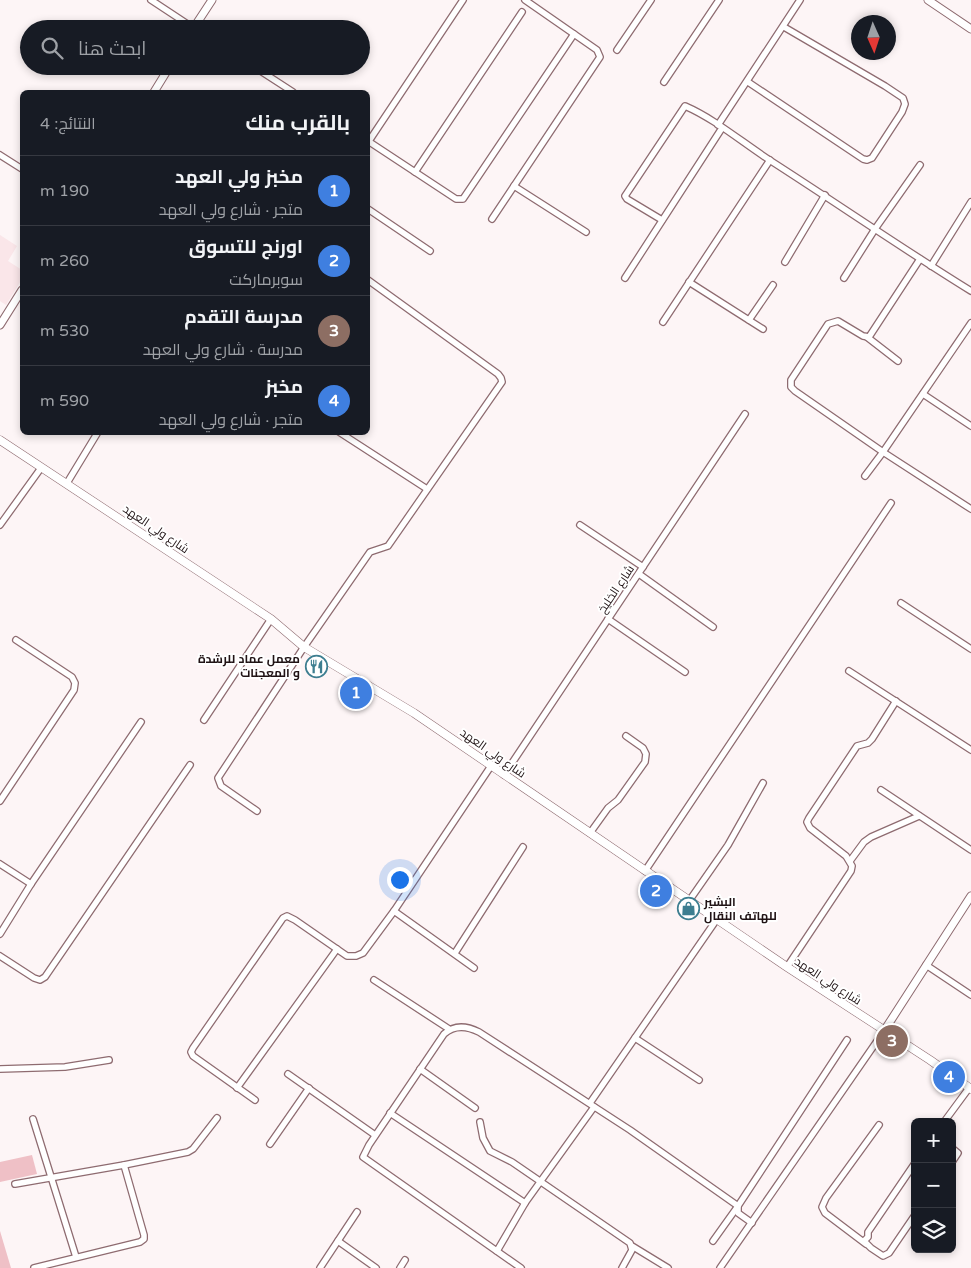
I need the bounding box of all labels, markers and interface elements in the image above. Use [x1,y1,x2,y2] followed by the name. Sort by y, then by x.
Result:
[851,15,896,60] north arrow
[20,20,370,75] search box
[38,34,66,62] icon: search
[78,38,146,60] text: ابحث هنا
[245,111,350,136] text: بالقرب منك
[40,114,96,134] text: النتائج: 4
[175,166,303,188] text: مخبز ولي العهد
[40,181,89,201] text: 190 m
[329,181,339,201] text: 1
[159,200,303,220] text: متجر · شارع ولي العهد
[189,236,303,258] text: اورنج للتسوق
[40,251,89,271] text: 260 m
[329,251,339,271] text: 2
[229,270,303,290] text: سوبرماركت
[184,306,303,328] text: مدرسة التقدم
[40,321,89,341] text: 530 m
[329,321,339,341] text: 3
[143,340,303,360] text: مدرسة · شارع ولي العهد
[265,376,303,398] text: مخبز
[40,391,89,411] text: 590 m
[329,391,339,411] text: 4
[159,410,303,430] text: متجر · شارع ولي العهد
[119,502,192,559] street label: شارع ولي العهد
[595,562,638,616] street label: شارع الخليخ
[198,652,300,681] place label: معمل عماد للرشدة و المعجنات
[304,654,328,678] restaurant icon: معمل عماد للرشدة و المعجنات
[340,674,372,712] pin: 1
[456,725,529,783] street label: شارع ولي العهد
[387,867,413,893] your location
[640,872,672,910] pin: 2
[703,895,777,924] place label: البشير للهاتف النقال
[676,897,700,921] shop icon: البشير للهاتف النقال
[790,954,864,1010] street label: شارع ولي العهد
[876,1022,908,1060] pin: 3
[933,1058,965,1096] pin: 4
[911,1118,956,1253] map controls
[911,1118,956,1163] button: +
[911,1163,956,1208] button: −
[911,1208,956,1253] button: layers

